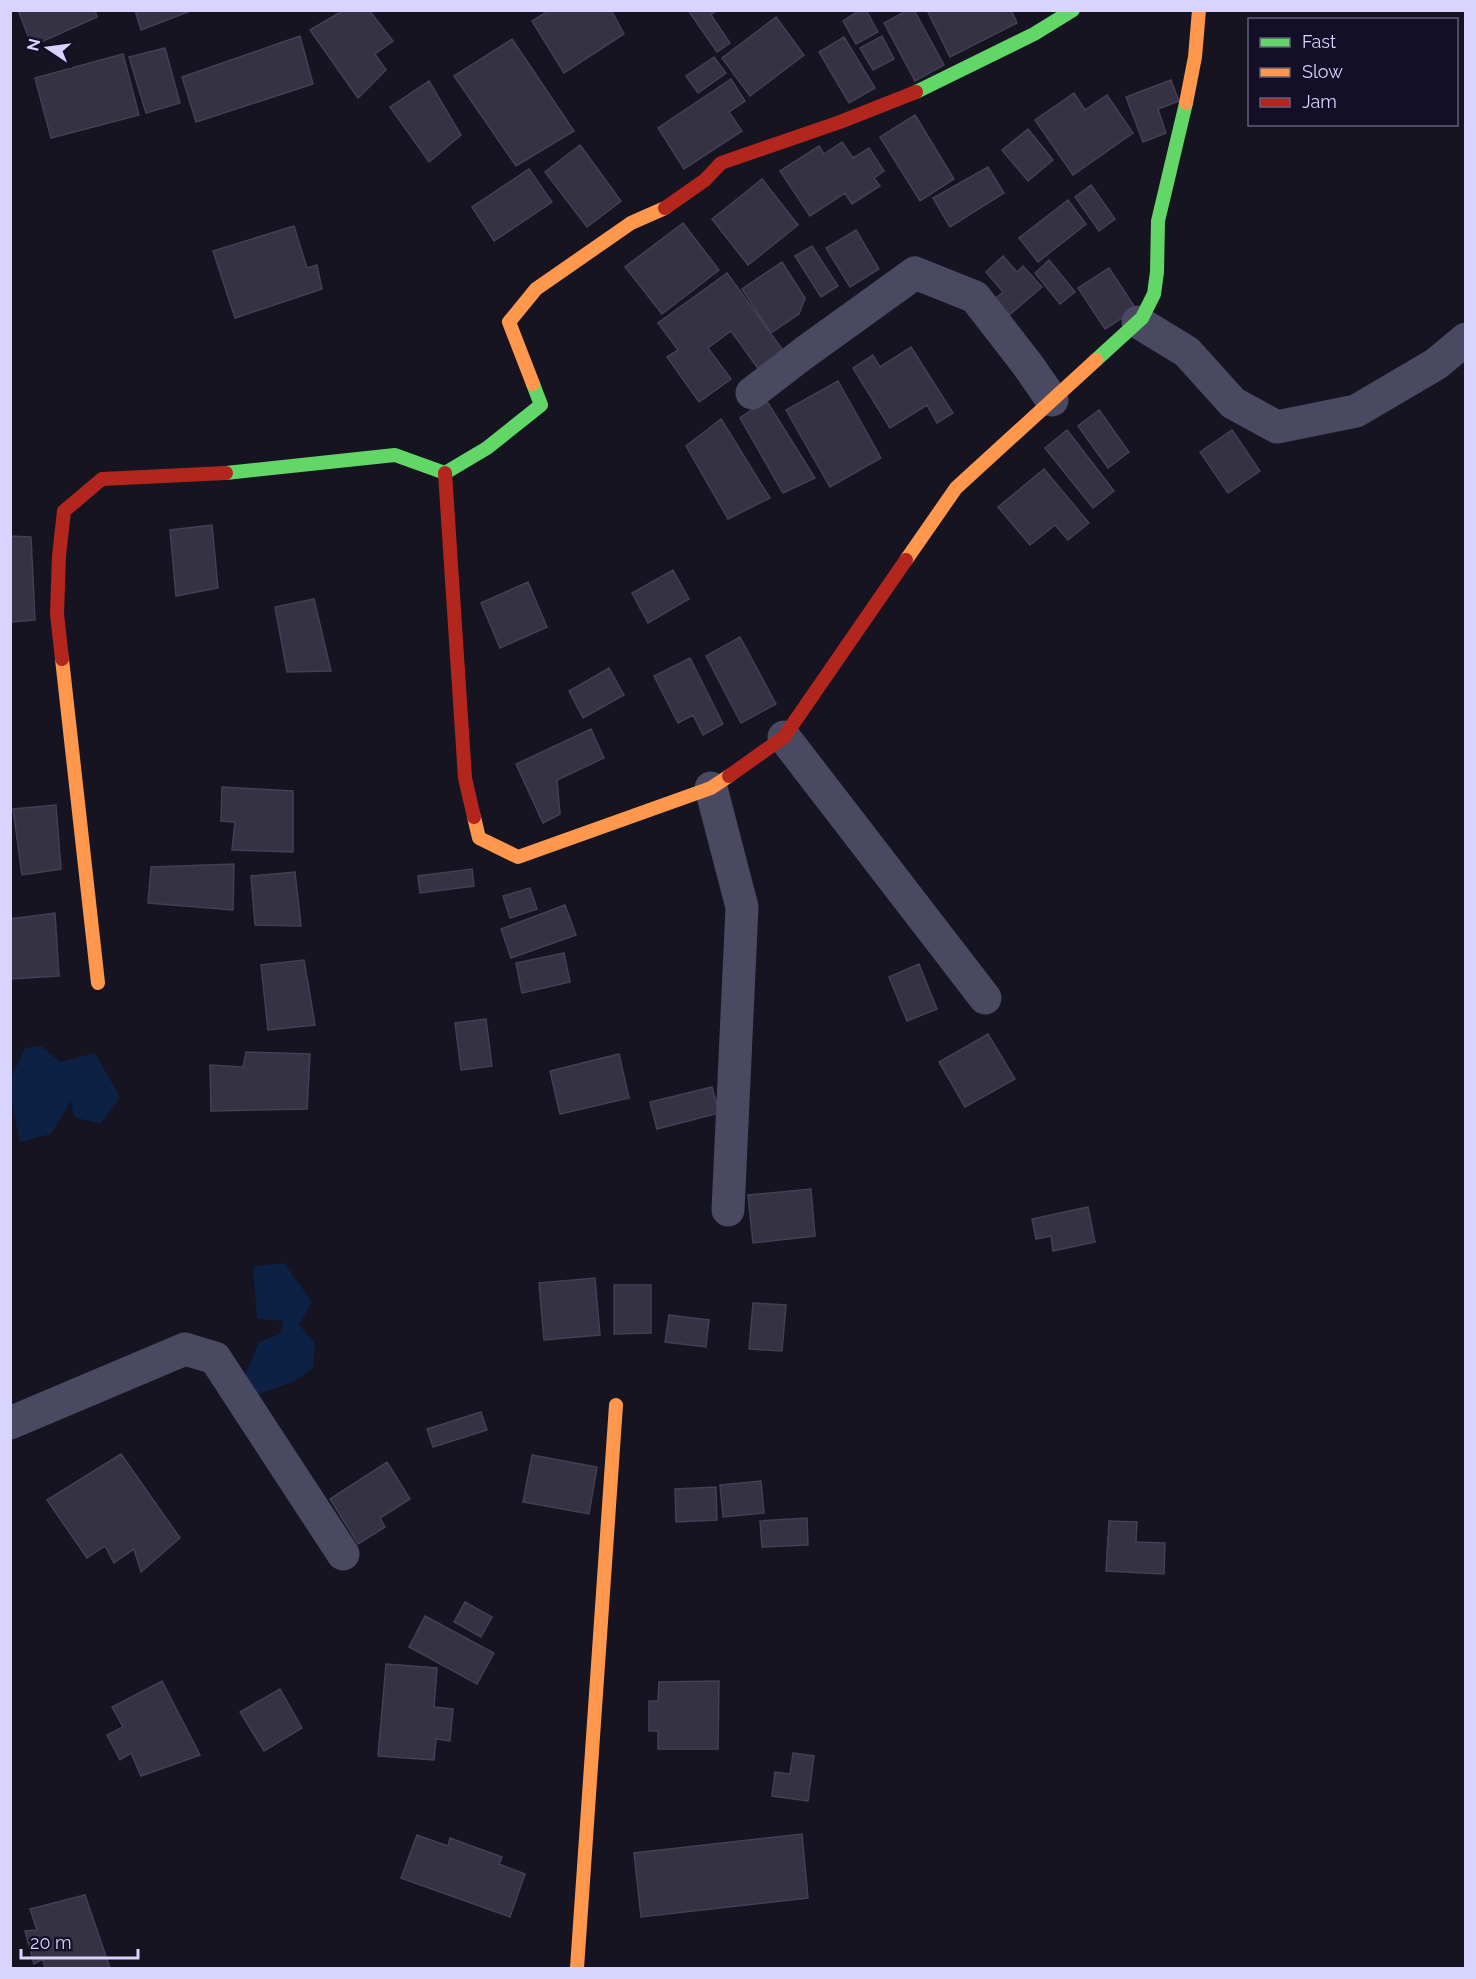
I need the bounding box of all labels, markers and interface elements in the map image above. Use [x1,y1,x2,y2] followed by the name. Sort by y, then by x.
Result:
[18,18,78,78] north arrow
[1248,18,1458,126] legend
[1302,31,1336,52] text: Fast
[23,37,45,53] text: N
[1302,61,1343,82] text: Slow
[1302,91,1337,112] text: Jam
[21,1922,138,1960] scale bar
[30,1932,72,1953] text: 20 m

